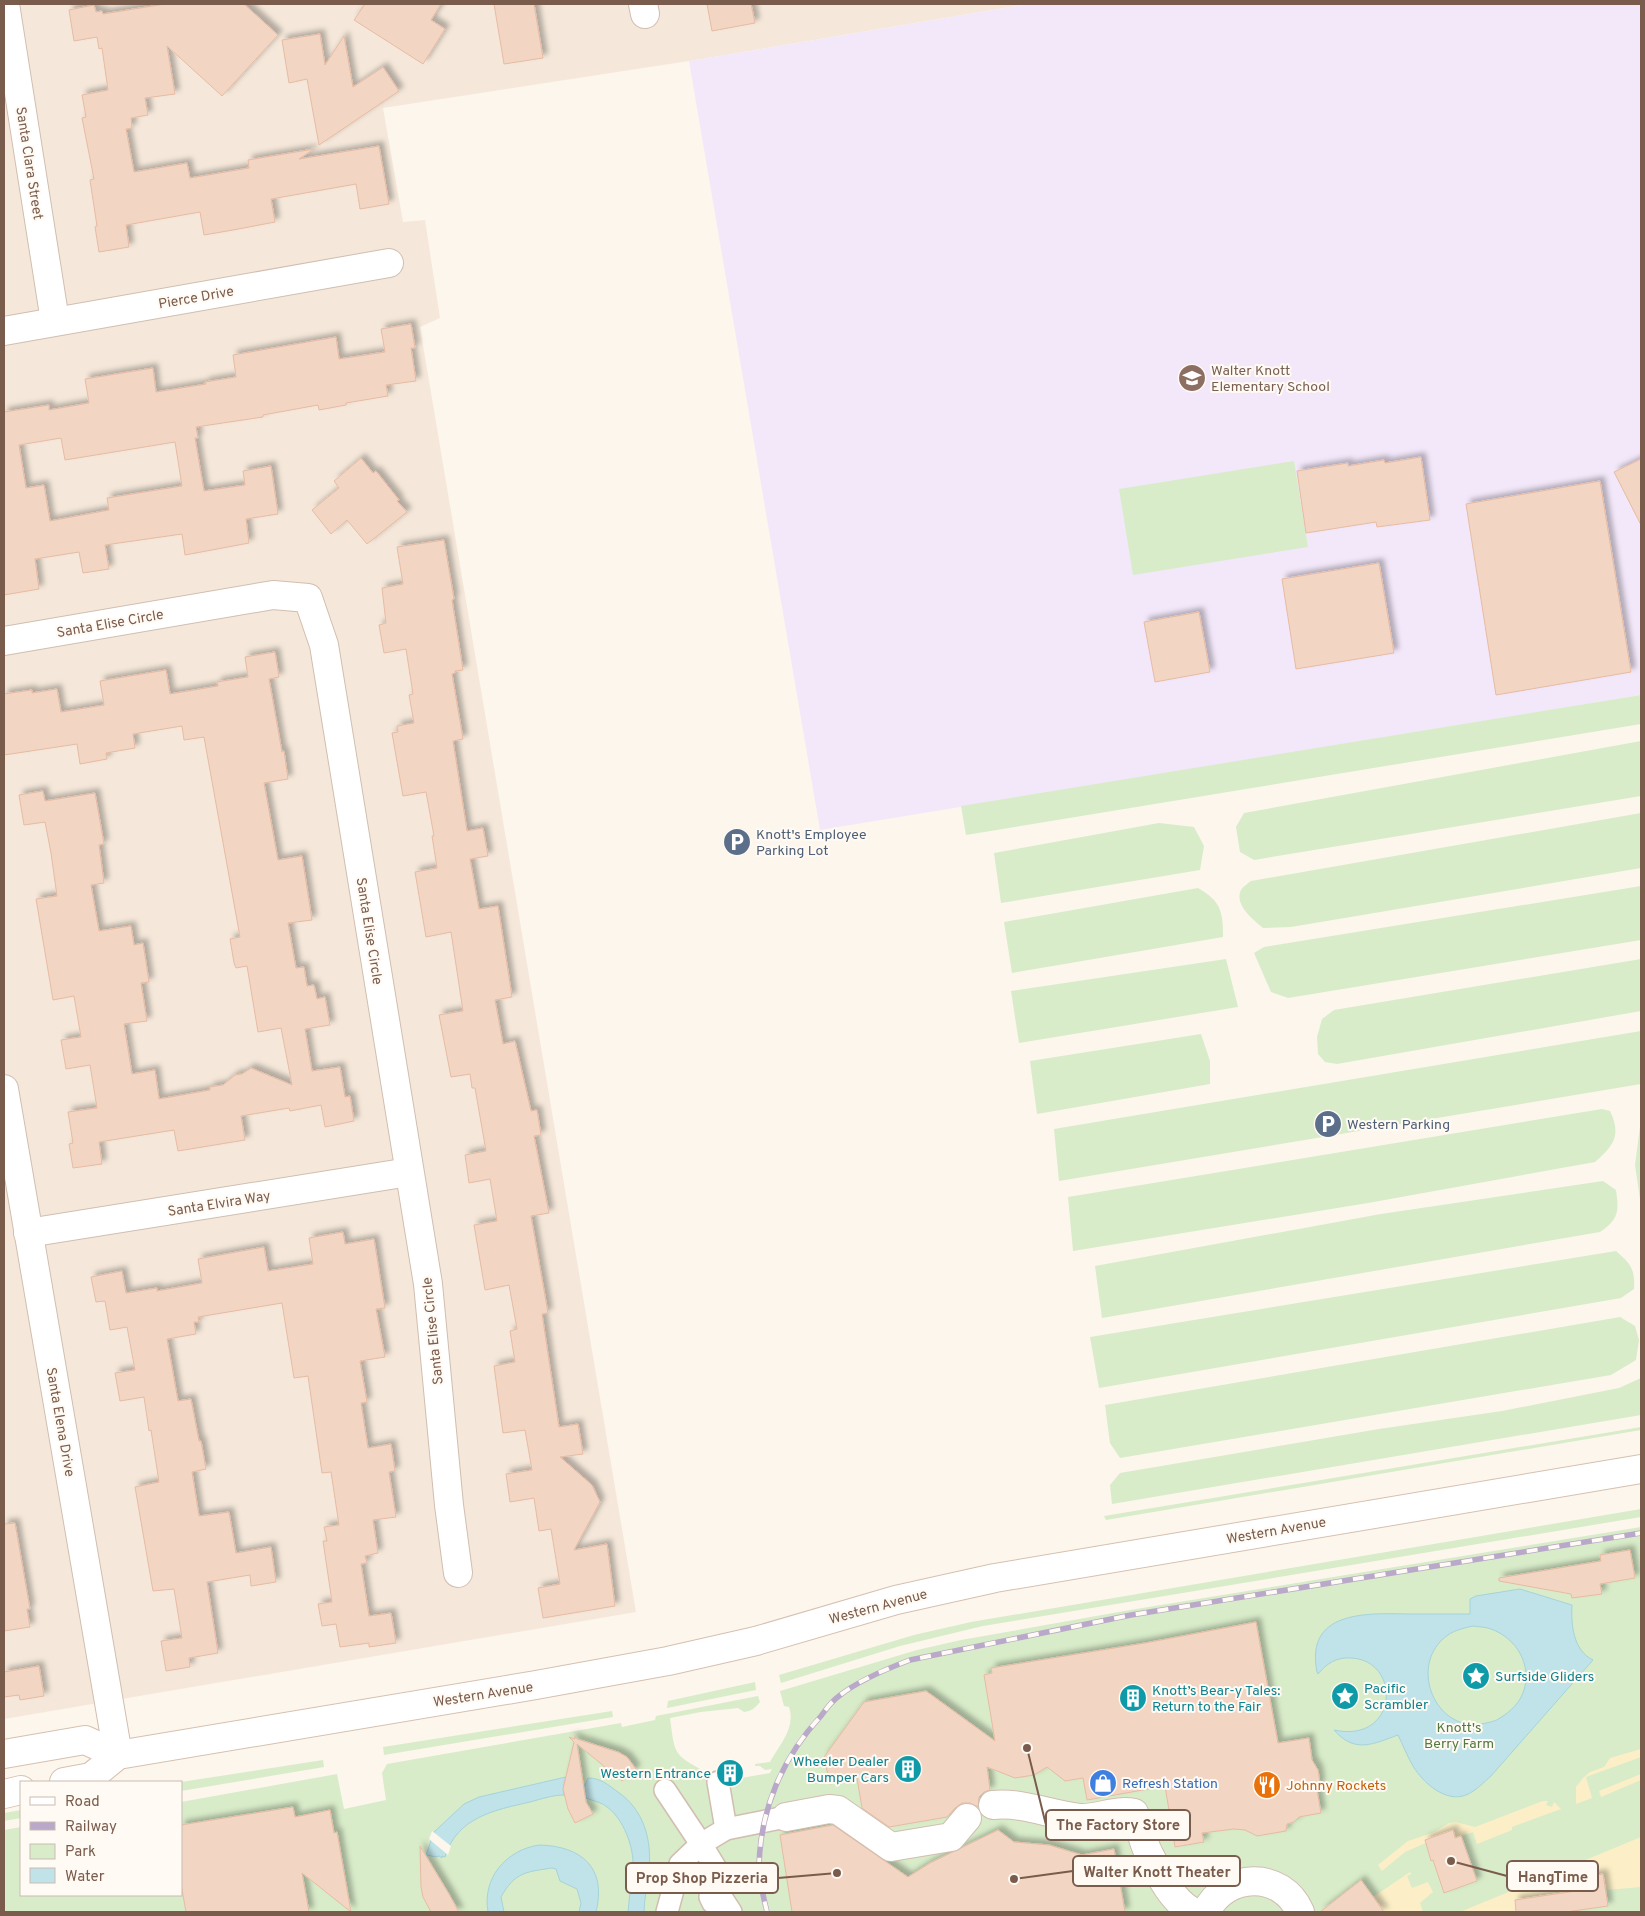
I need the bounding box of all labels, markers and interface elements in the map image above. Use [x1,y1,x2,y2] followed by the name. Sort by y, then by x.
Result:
[11,106,46,221] street label: Santa Clara Street
[157,283,235,313] street label: Pierce Drive
[1177,363,1207,393] school or university icon: Walter Knott Elementary School
[1211,363,1330,396] place label: Walter Knott Elementary School
[56,607,165,642] street label: Santa Elise Circle
[722,827,752,857] parking icon: Knott's Employee Parking Lot
[756,827,867,860] place label: Knott's Employee Parking Lot
[352,876,385,986] street label: Santa Elise Circle
[1313,1109,1343,1139] parking icon: Western Parking
[1347,1117,1450,1134] place label: Western Parking
[167,1188,272,1221] street label: Santa Elvira Way
[419,1276,448,1386] street label: Santa Elise Circle
[42,1366,78,1478] street label: Santa Elena Drive
[1225,1514,1327,1549] street label: Western Avenue
[827,1586,929,1629] street label: Western Avenue
[1461,1661,1491,1691] place icon: Surfside Gliders
[1495,1669,1594,1686] place label: Surfside Gliders
[432,1679,534,1712] street label: Western Avenue
[1330,1681,1360,1711] place icon: Pacific Scrambler
[1364,1681,1429,1714] place label: Pacific Scrambler
[1118,1683,1148,1713] building icon: Knott’s Bear-y Tales: Return to the Fair
[1152,1683,1280,1716] place label: Knott’s Bear-y Tales: Return to the Fair
[1424,1720,1494,1753] park label: Knott's Berry Farm
[793,1754,890,1787] place label: Wheeler Dealer Bumper Cars
[893,1754,923,1784] building icon: Wheeler Dealer Bumper Cars
[715,1758,745,1788] building icon: Western Entrance
[600,1766,711,1783] place label: Western Entrance
[1088,1768,1118,1798] shop icon: Refresh Station
[1252,1770,1282,1800] restaurant icon: Johnny Rockets
[1122,1776,1218,1793] place label: Refresh Station
[1286,1778,1386,1795] place label: Johnny Rockets
[20,1781,182,1896] legend
[65,1793,100,1812] text: Road
[1046,1810,1190,1840] callout: The Factory Store
[1056,1817,1180,1836] text: The Factory Store
[65,1818,117,1837] text: Railway
[65,1843,96,1862] text: Park
[1073,1856,1240,1886] callout: Walter Knott Theater
[1507,1861,1598,1891] callout: HangTime
[626,1863,778,1893] callout: Prop Shop Pizzeria
[1083,1864,1231,1883] text: Walter Knott Theater
[65,1868,105,1887] text: Water
[1518,1869,1588,1888] text: HangTime
[636,1870,768,1889] text: Prop Shop Pizzeria

